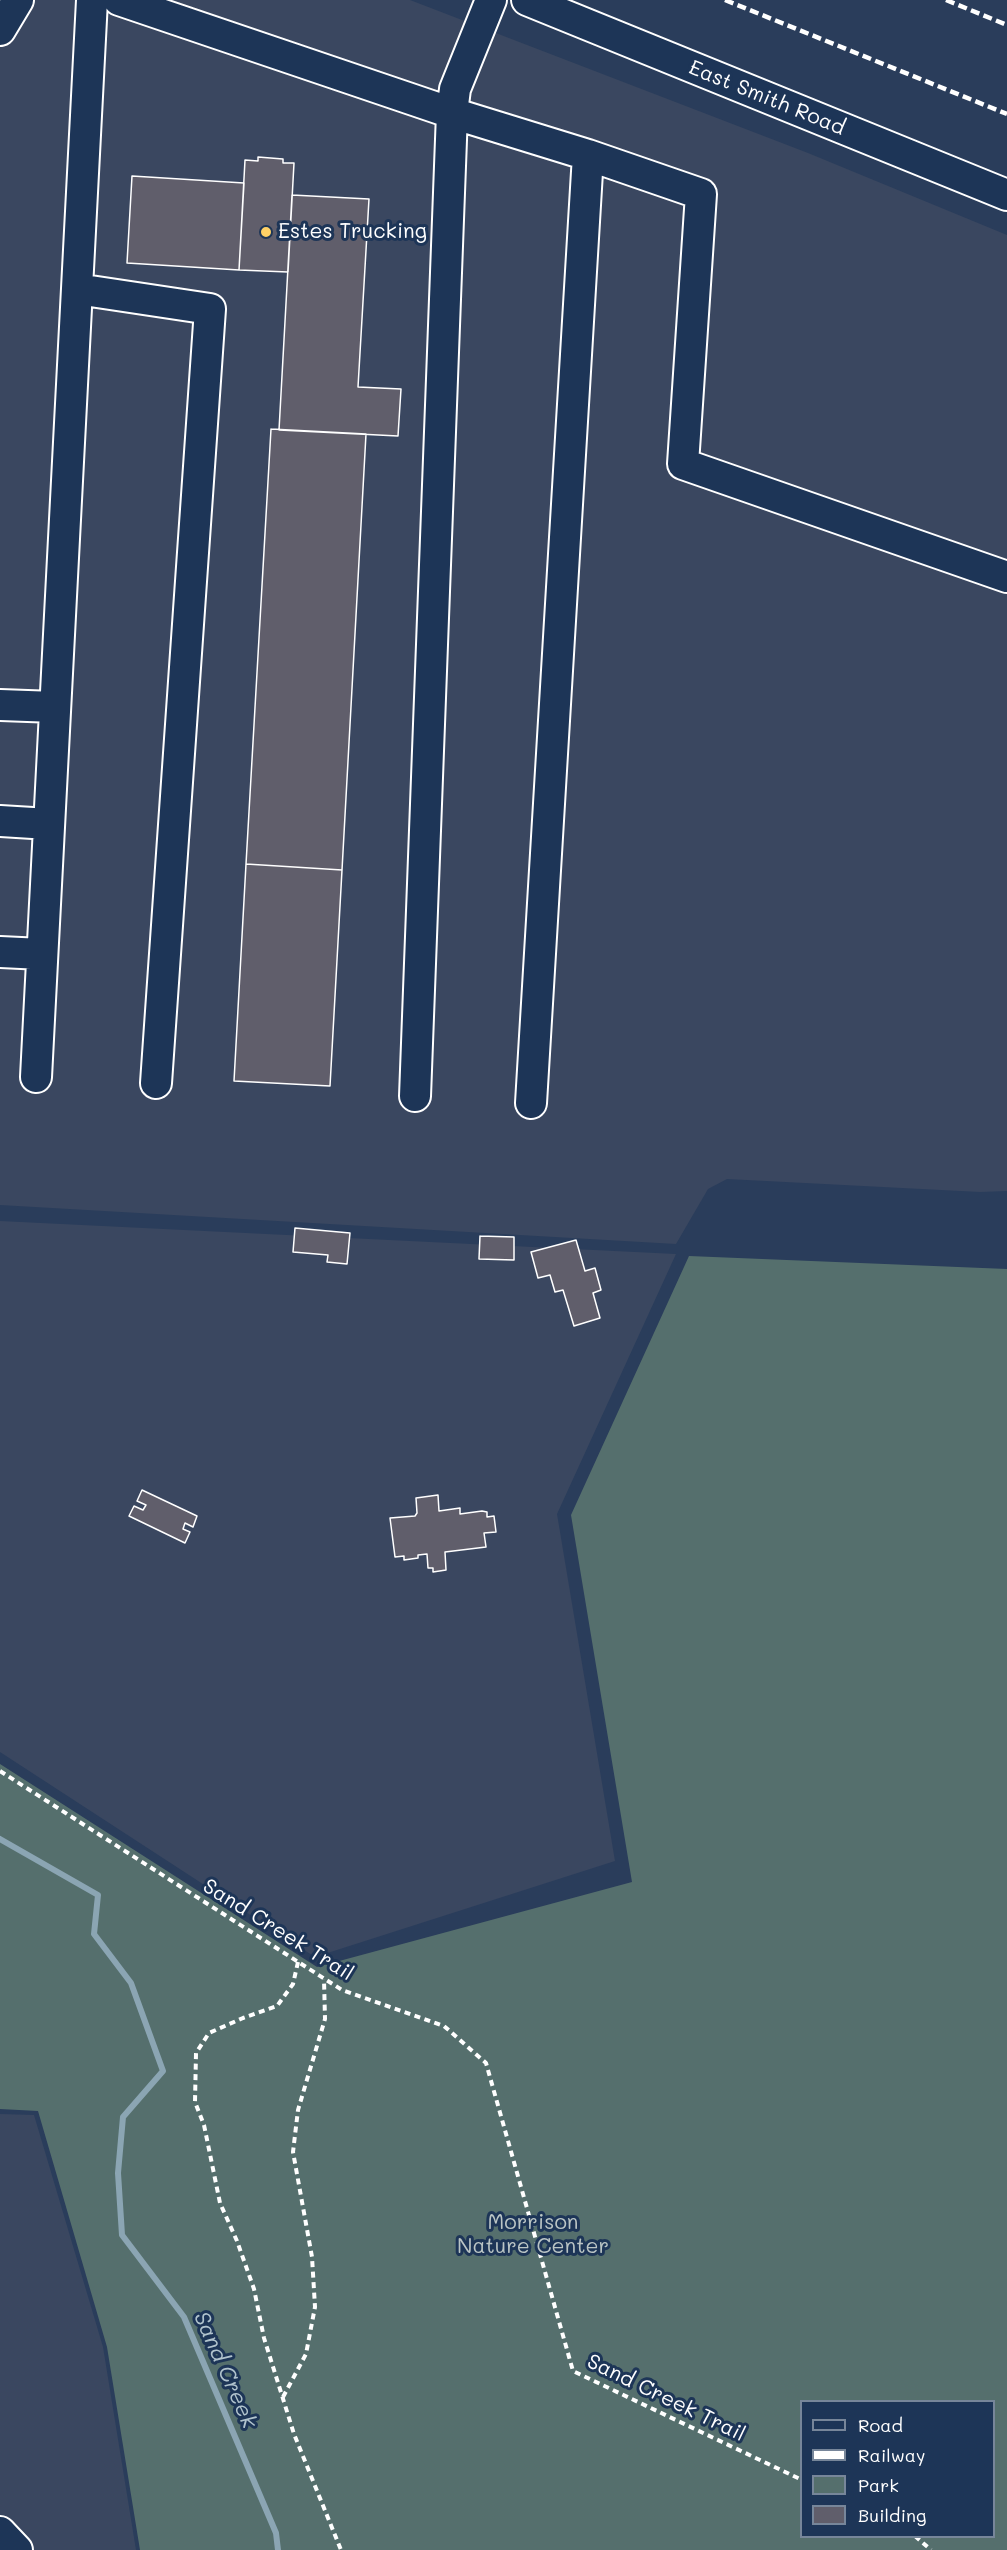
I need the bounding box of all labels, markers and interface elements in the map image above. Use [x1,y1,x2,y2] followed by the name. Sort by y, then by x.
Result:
[685,55,849,141] street label: East Smith Road
[278,219,427,245] place label: Estes Trucking
[259,225,273,239] marker: Estes Trucking
[198,1873,358,1987] street label: Sand Creek Trail
[457,2210,609,2260] park label: Morrison Nature Center
[188,2308,262,2432] water label: Sand Creek
[583,2349,749,2447] street label: Sand Creek Trail
[800,2400,995,2538] legend
[858,2413,903,2437] text: Road
[858,2443,925,2467] text: Railway
[858,2473,899,2497] text: Park
[858,2503,926,2527] text: Building

